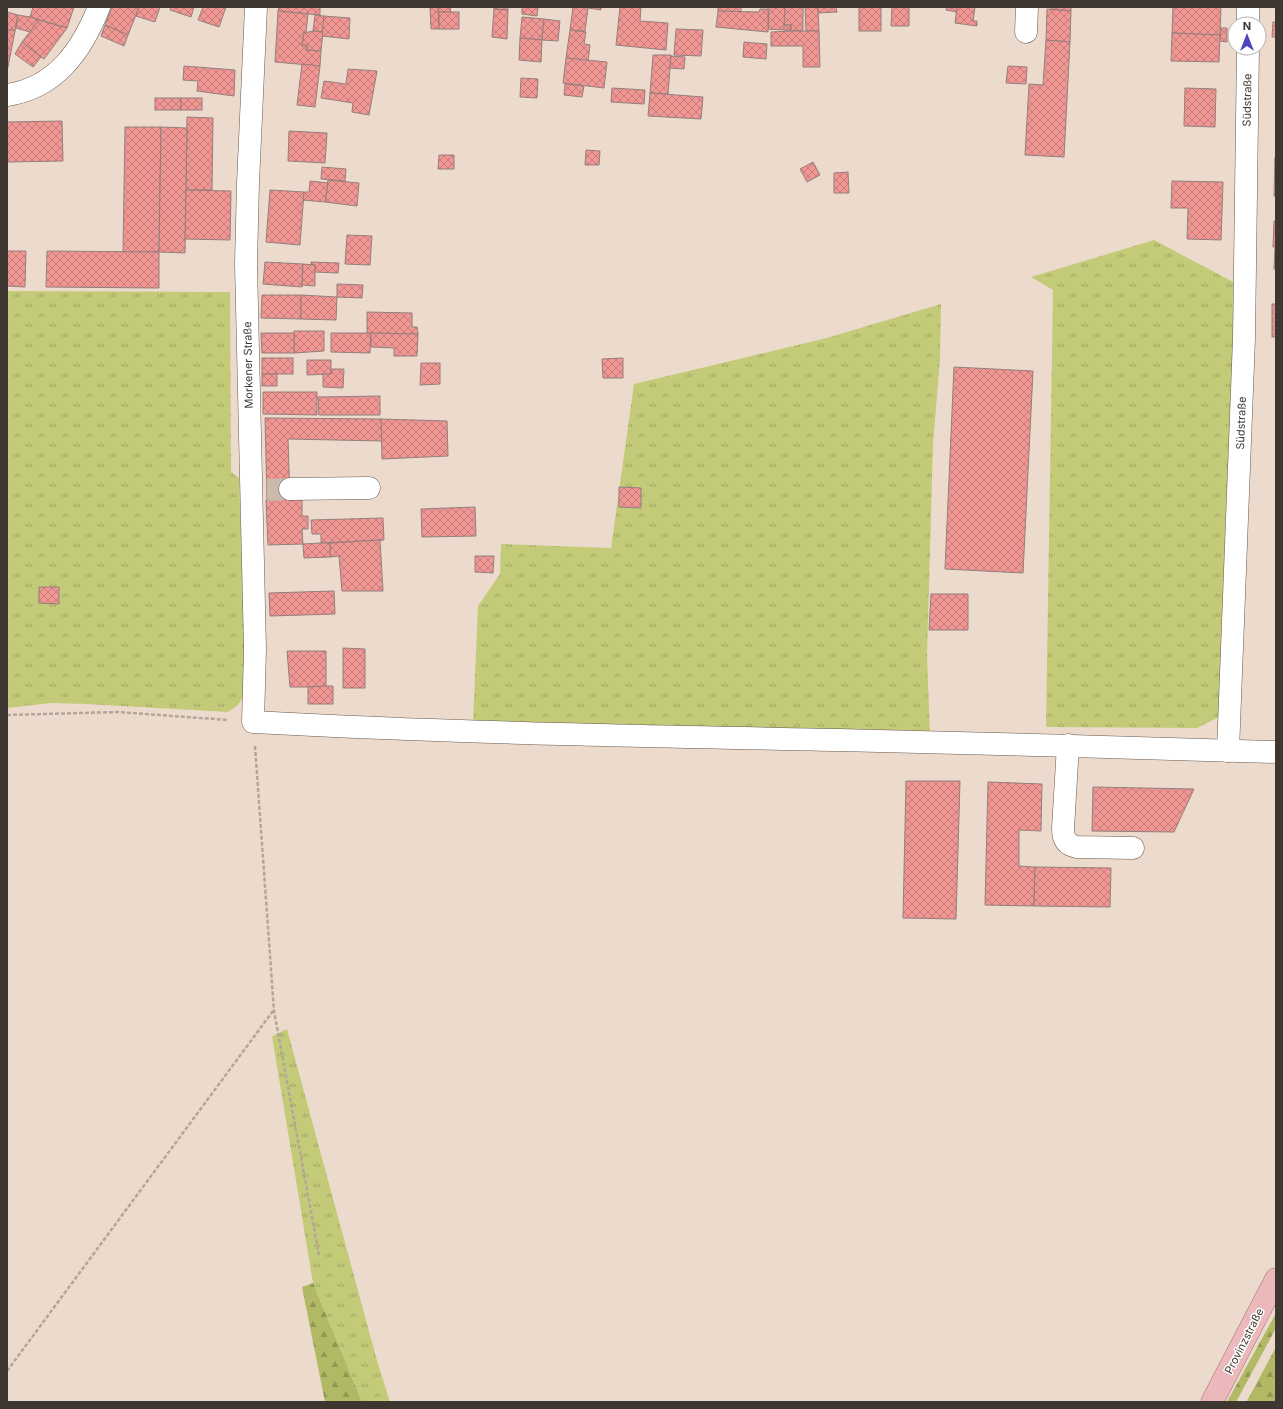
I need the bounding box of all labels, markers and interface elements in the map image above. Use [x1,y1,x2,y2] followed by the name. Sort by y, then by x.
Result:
[1227,16,1267,56] north arrow
[1243,19,1251,33] text: N
[1240,73,1254,127] street label: Südstraße
[240,321,256,409] street label: Morkener Straße
[1233,396,1249,450] street label: Südstraße
[1221,1306,1267,1376] street label: Provinzstraße

